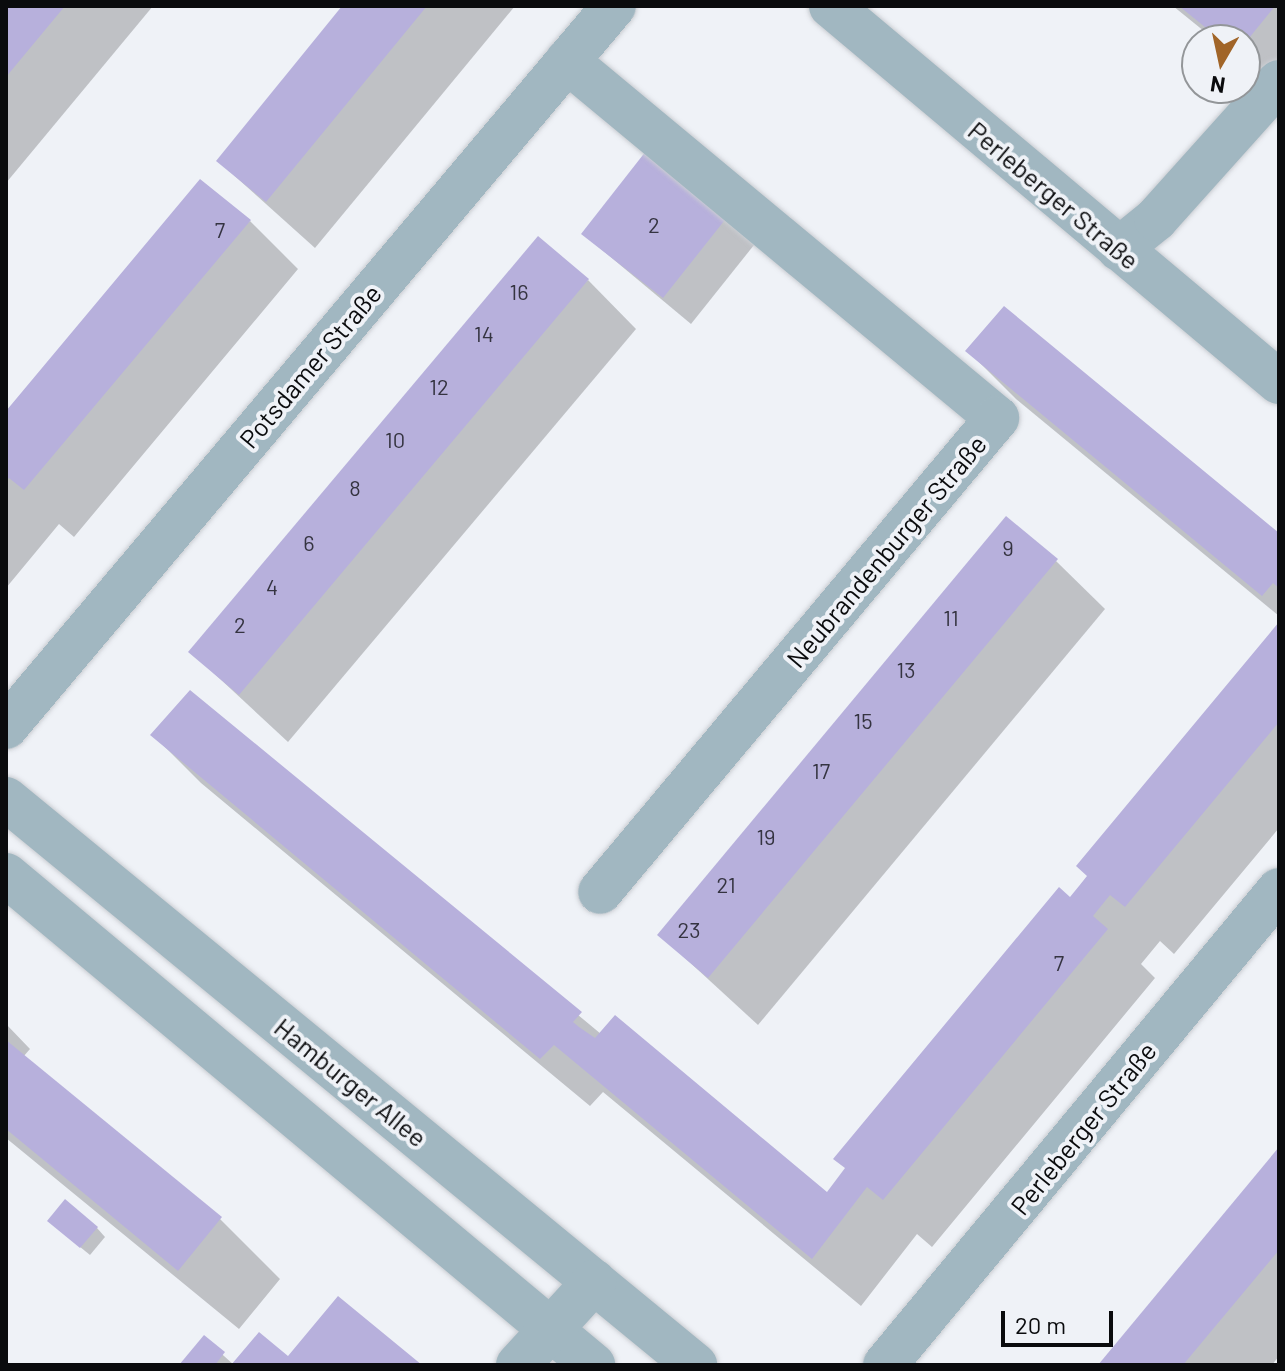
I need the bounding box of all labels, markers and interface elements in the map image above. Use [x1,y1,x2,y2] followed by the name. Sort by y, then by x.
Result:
[1181,24,1261,104] north arrow
[1208,72,1227,100] text: N
[962,115,1146,275] street label: Perleberger Straße
[648,212,660,238] house number: 2
[215,217,225,243] house number: 7
[233,278,387,454] street label: Potsdamer Straße
[509,279,529,305] house number: 16
[474,321,494,347] house number: 14
[429,374,449,400] house number: 12
[385,427,405,453] house number: 10
[780,429,992,673] street label: Neubrandenburger Straße
[349,475,361,501] house number: 8
[303,530,315,556] house number: 6
[1002,535,1014,561] house number: 9
[266,574,278,600] house number: 4
[943,605,959,631] house number: 11
[234,612,246,638] house number: 2
[896,657,916,683] house number: 13
[853,708,873,734] house number: 15
[812,758,830,784] house number: 17
[756,824,776,850] house number: 19
[716,872,736,898] house number: 21
[678,917,700,943] house number: 23
[1054,950,1064,976] house number: 7
[269,1011,433,1153] street label: Hamburger Allee
[1004,1035,1162,1221] street label: Perleberger Straße
[1005,1295,1117,1345] scale bar
[1015,1310,1066,1339] text: 20 m

